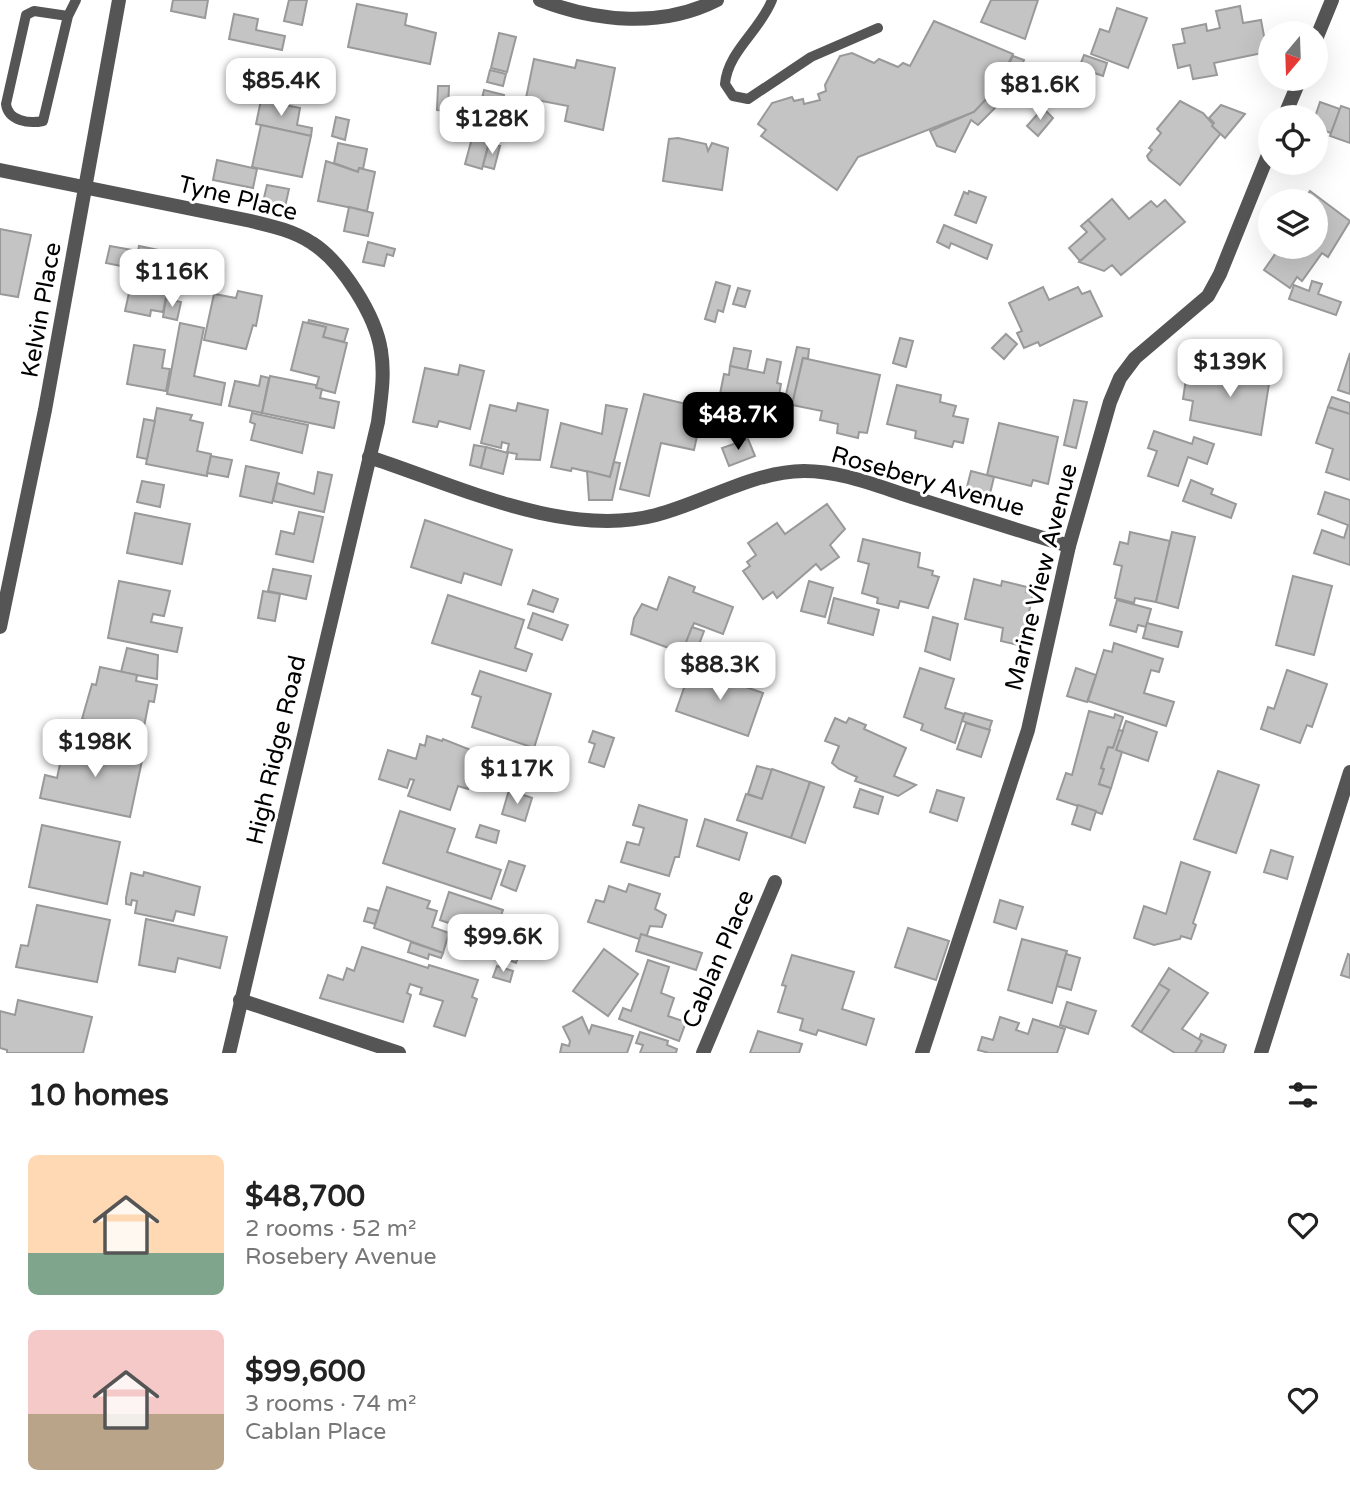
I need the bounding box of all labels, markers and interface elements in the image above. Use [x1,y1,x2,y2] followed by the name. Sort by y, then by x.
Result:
[1258,21,1328,91] north arrow
[1258,21,1328,259] map controls
[224,58,338,118] pin: $85.4K
[983,62,1097,122] pin: $81.6K
[242,67,320,95] text: $85.4K
[1001,71,1079,99] text: $81.6K
[443,96,541,156] pin: $128K
[456,105,528,133] text: $128K
[1258,105,1328,175] button: locate
[175,170,301,227] street label: Tyne Place
[1258,189,1328,259] button: layers
[15,240,68,380] street label: Kelvin Place
[123,250,221,309] pin: $116K
[136,258,208,286] text: $116K
[1181,340,1279,399] pin: $139K
[1194,348,1266,376] text: $139K
[681,392,795,452] pin: $48.7K
[699,401,777,429] text: $48.7K
[828,440,1028,523] street label: Rosebery Avenue
[999,460,1084,694] street label: Marine View Avenue
[663,642,777,702] pin: $88.3K
[681,651,759,679] text: $88.3K
[241,653,312,848] street label: High Ridge Road
[46,720,144,779] pin: $198K
[59,728,131,756] text: $198K
[468,746,566,806] pin: $117K
[481,755,553,783] text: $117K
[676,886,761,1033] street label: Cablan Place
[446,914,560,974] pin: $99.6K
[464,923,542,951] text: $99.6K
[1284,1076,1322,1114] icon: filters
[28,1077,169,1114] text: 10 homes
[245,1178,365,1215] text: $48,700
[84,1183,168,1267] icon: home
[1284,1206,1322,1244] icon: heart
[245,1215,416,1243] text: 2 rooms · 52 m²
[245,1243,436,1271] text: Rosebery Avenue
[245,1353,365,1390] text: $99,600
[84,1358,168,1442] icon: home
[1284,1381,1322,1419] icon: heart
[245,1390,416,1418] text: 3 rooms · 74 m²
[245,1418,386,1446] text: Cablan Place

